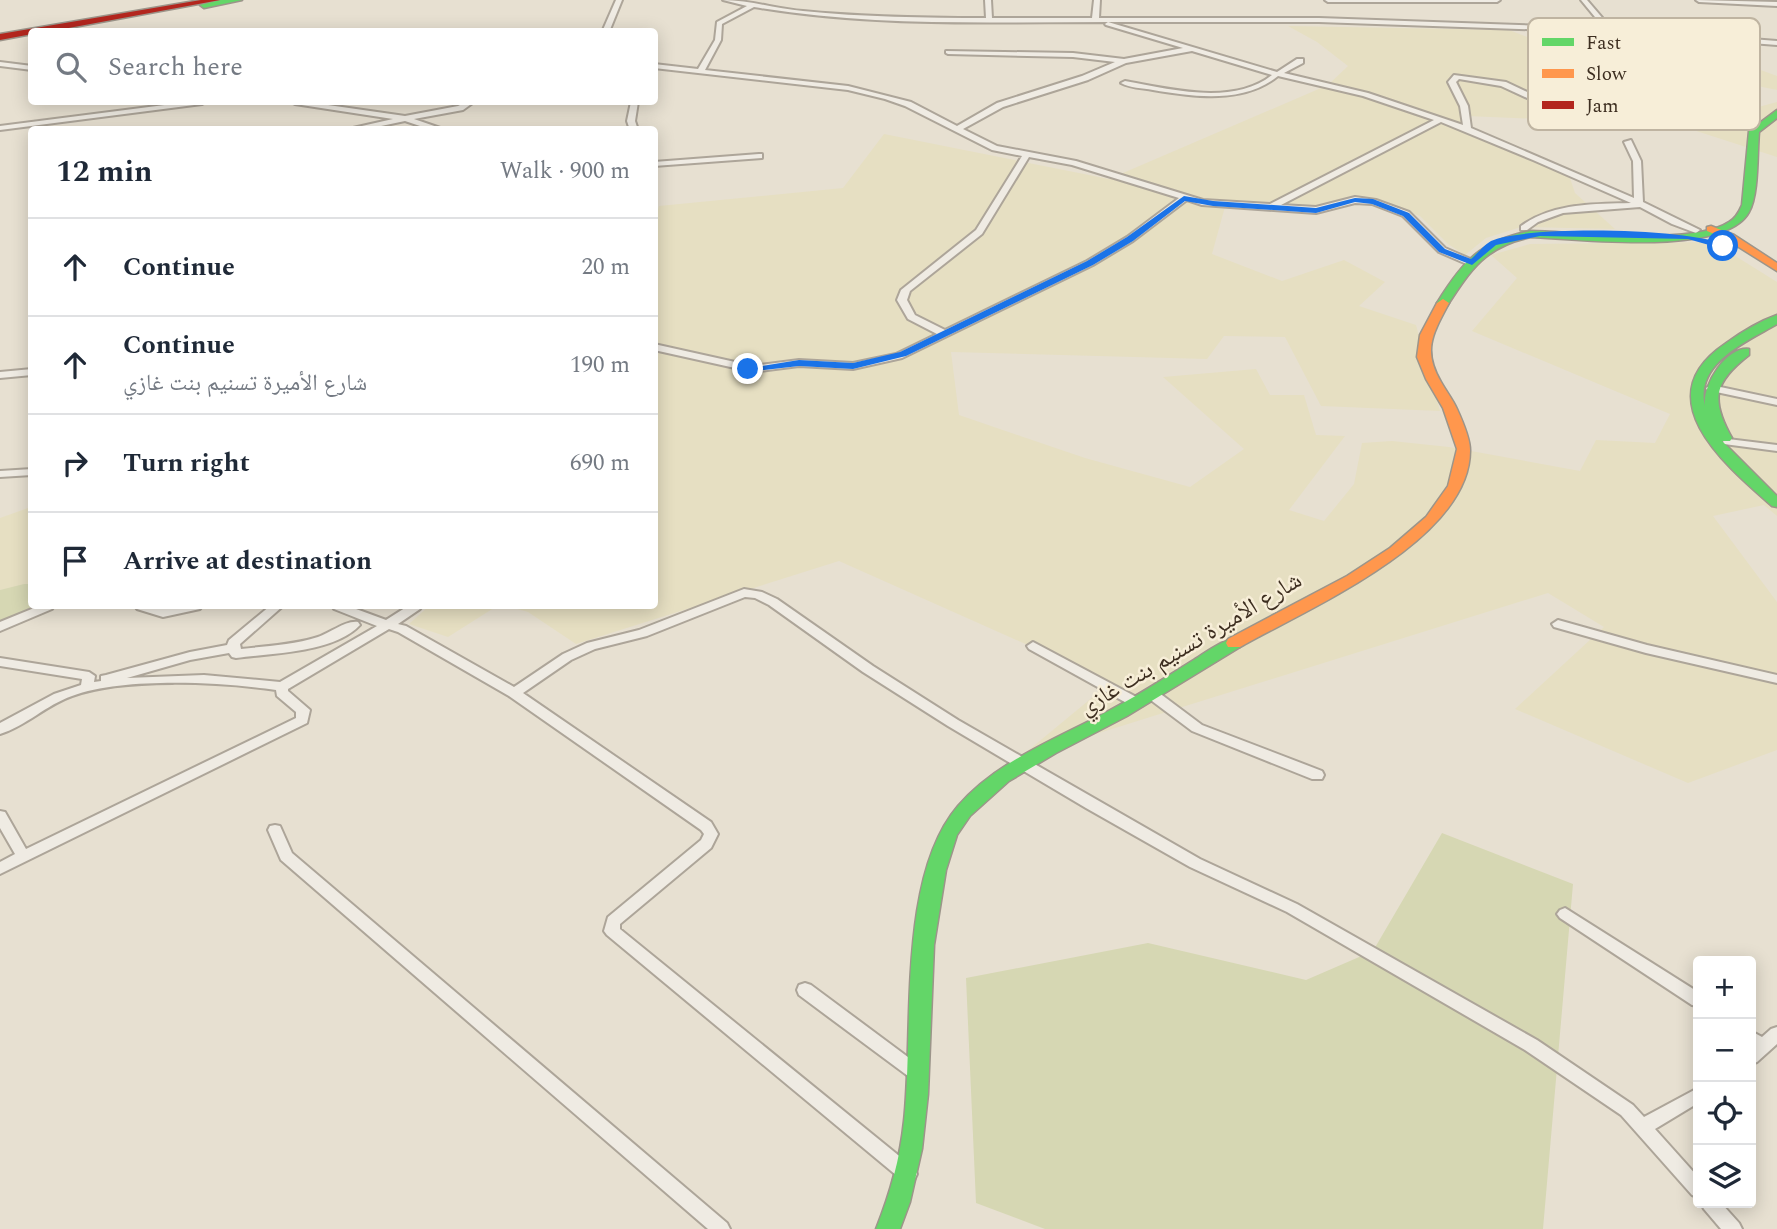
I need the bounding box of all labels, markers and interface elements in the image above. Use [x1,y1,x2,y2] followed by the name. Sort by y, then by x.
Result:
[1528,18,1760,130] legend
[28,28,658,105] search box
[1586,29,1622,58] text: Fast
[108,47,243,87] text: Search here
[52,48,90,86] icon: search
[1586,60,1627,89] text: Slow
[1586,92,1618,121] text: Jam
[56,149,153,195] text: 12 min
[500,154,630,189] text: Walk · 900 m
[1707,230,1738,261] route start
[123,247,235,287] text: Continue
[56,248,94,286] icon: ahead
[581,250,630,285] text: 20 m
[123,325,235,365] text: Continue
[56,346,94,384] icon: ahead
[570,348,630,383] text: 190 m
[732,353,763,384] route end
[123,366,367,401] text: شارع الأميرة تسنيم بنت غازي
[123,443,250,483] text: Turn right
[56,444,94,482] icon: right
[570,446,630,481] text: 690 m
[123,541,372,581] text: Arrive at destination
[56,542,94,580] icon: arrive
[1072,563,1309,725] street label: شارع الأميرة تسنيم بنت غازي
[1693,956,1756,1208] map controls
[1693,956,1756,1019] button: +
[1693,1019,1756,1082] button: −
[1693,1082,1756,1145] button: locate
[1693,1145,1756,1208] button: layers

